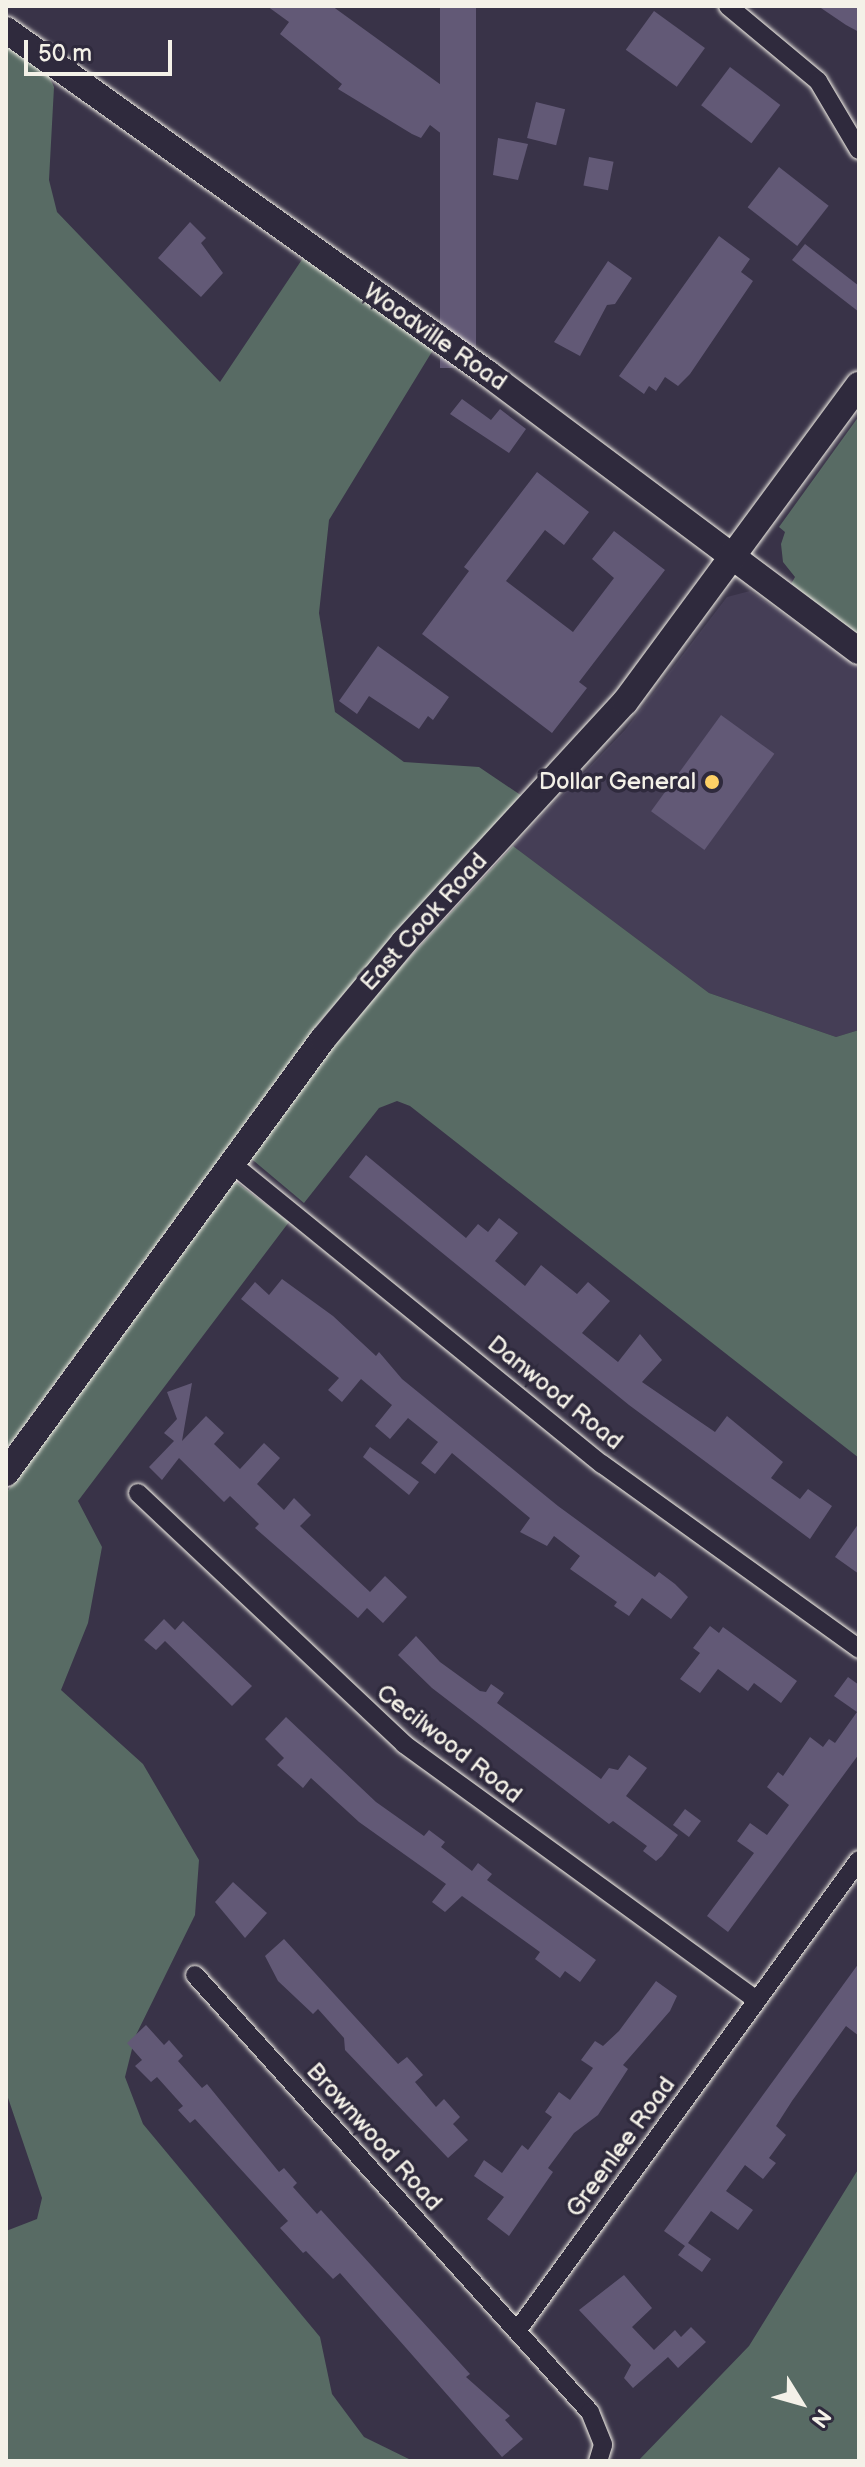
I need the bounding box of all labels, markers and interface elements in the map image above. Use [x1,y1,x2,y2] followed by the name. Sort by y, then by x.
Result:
[28,24,176,74] scale bar
[38,39,92,68] text: 50 m
[358,277,512,397] street label: Woodville Road
[539,768,696,796] place label: Dollar General
[703,773,721,791] marker: Dollar General
[355,847,493,997] street label: East Cook Road
[482,1330,628,1456] street label: Danwood Road
[371,1678,527,1810] street label: Cecilwood Road
[300,2057,448,2217] street label: Brownwood Road
[560,2071,682,2223] street label: Greenlee Road
[761,2363,841,2443] north arrow
[805,2403,836,2432] text: N

